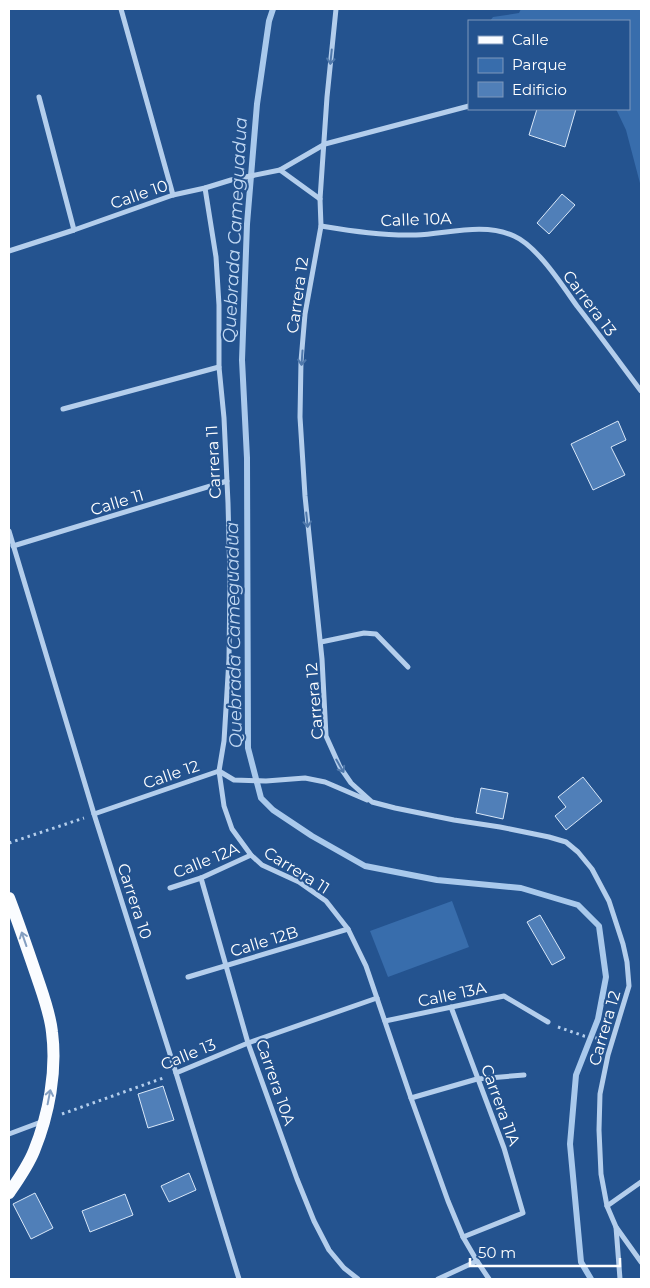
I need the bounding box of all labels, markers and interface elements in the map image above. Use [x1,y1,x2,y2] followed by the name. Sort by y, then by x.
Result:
[468,20,630,110] legend
[512,30,549,49] text: Calle
[327,49,336,65] one-way arrow
[512,55,567,74] text: Parque
[512,80,567,99] text: Edificio
[218,116,252,344] water label: Quebrada Cameguadua
[108,176,170,213] street label: Calle 10
[380,209,452,230] street label: Calle 10A
[283,256,312,335] street label: Carrera 12
[559,267,620,340] street label: Carrera 13
[297,350,306,366] one-way arrow
[202,425,225,499] street label: Carrera 11
[88,485,146,520] street label: Calle 11
[303,512,312,528] one-way arrow
[221,522,247,748] water label: Quebrada Cameguadua
[302,662,327,740] street label: Carrera 12
[141,756,202,793] street label: Calle 12
[336,758,345,773] one-way arrow
[170,838,242,882] street label: Calle 12A
[260,843,333,898] street label: Carrera 11
[113,861,156,941] street label: Carrera 10
[228,922,300,961] street label: Calle 12B
[19,932,28,948] one-way arrow
[416,978,489,1011] street label: Calle 13A
[585,988,624,1068] street label: Carrera 12
[158,1035,219,1074] street label: Calle 13
[252,1037,299,1128] street label: Carrera 10A
[477,1062,524,1149] street label: Carrera 11A
[45,1090,54,1106] one-way arrow
[470,1236,620,1268] scale bar
[478,1243,516,1262] text: 50 m

